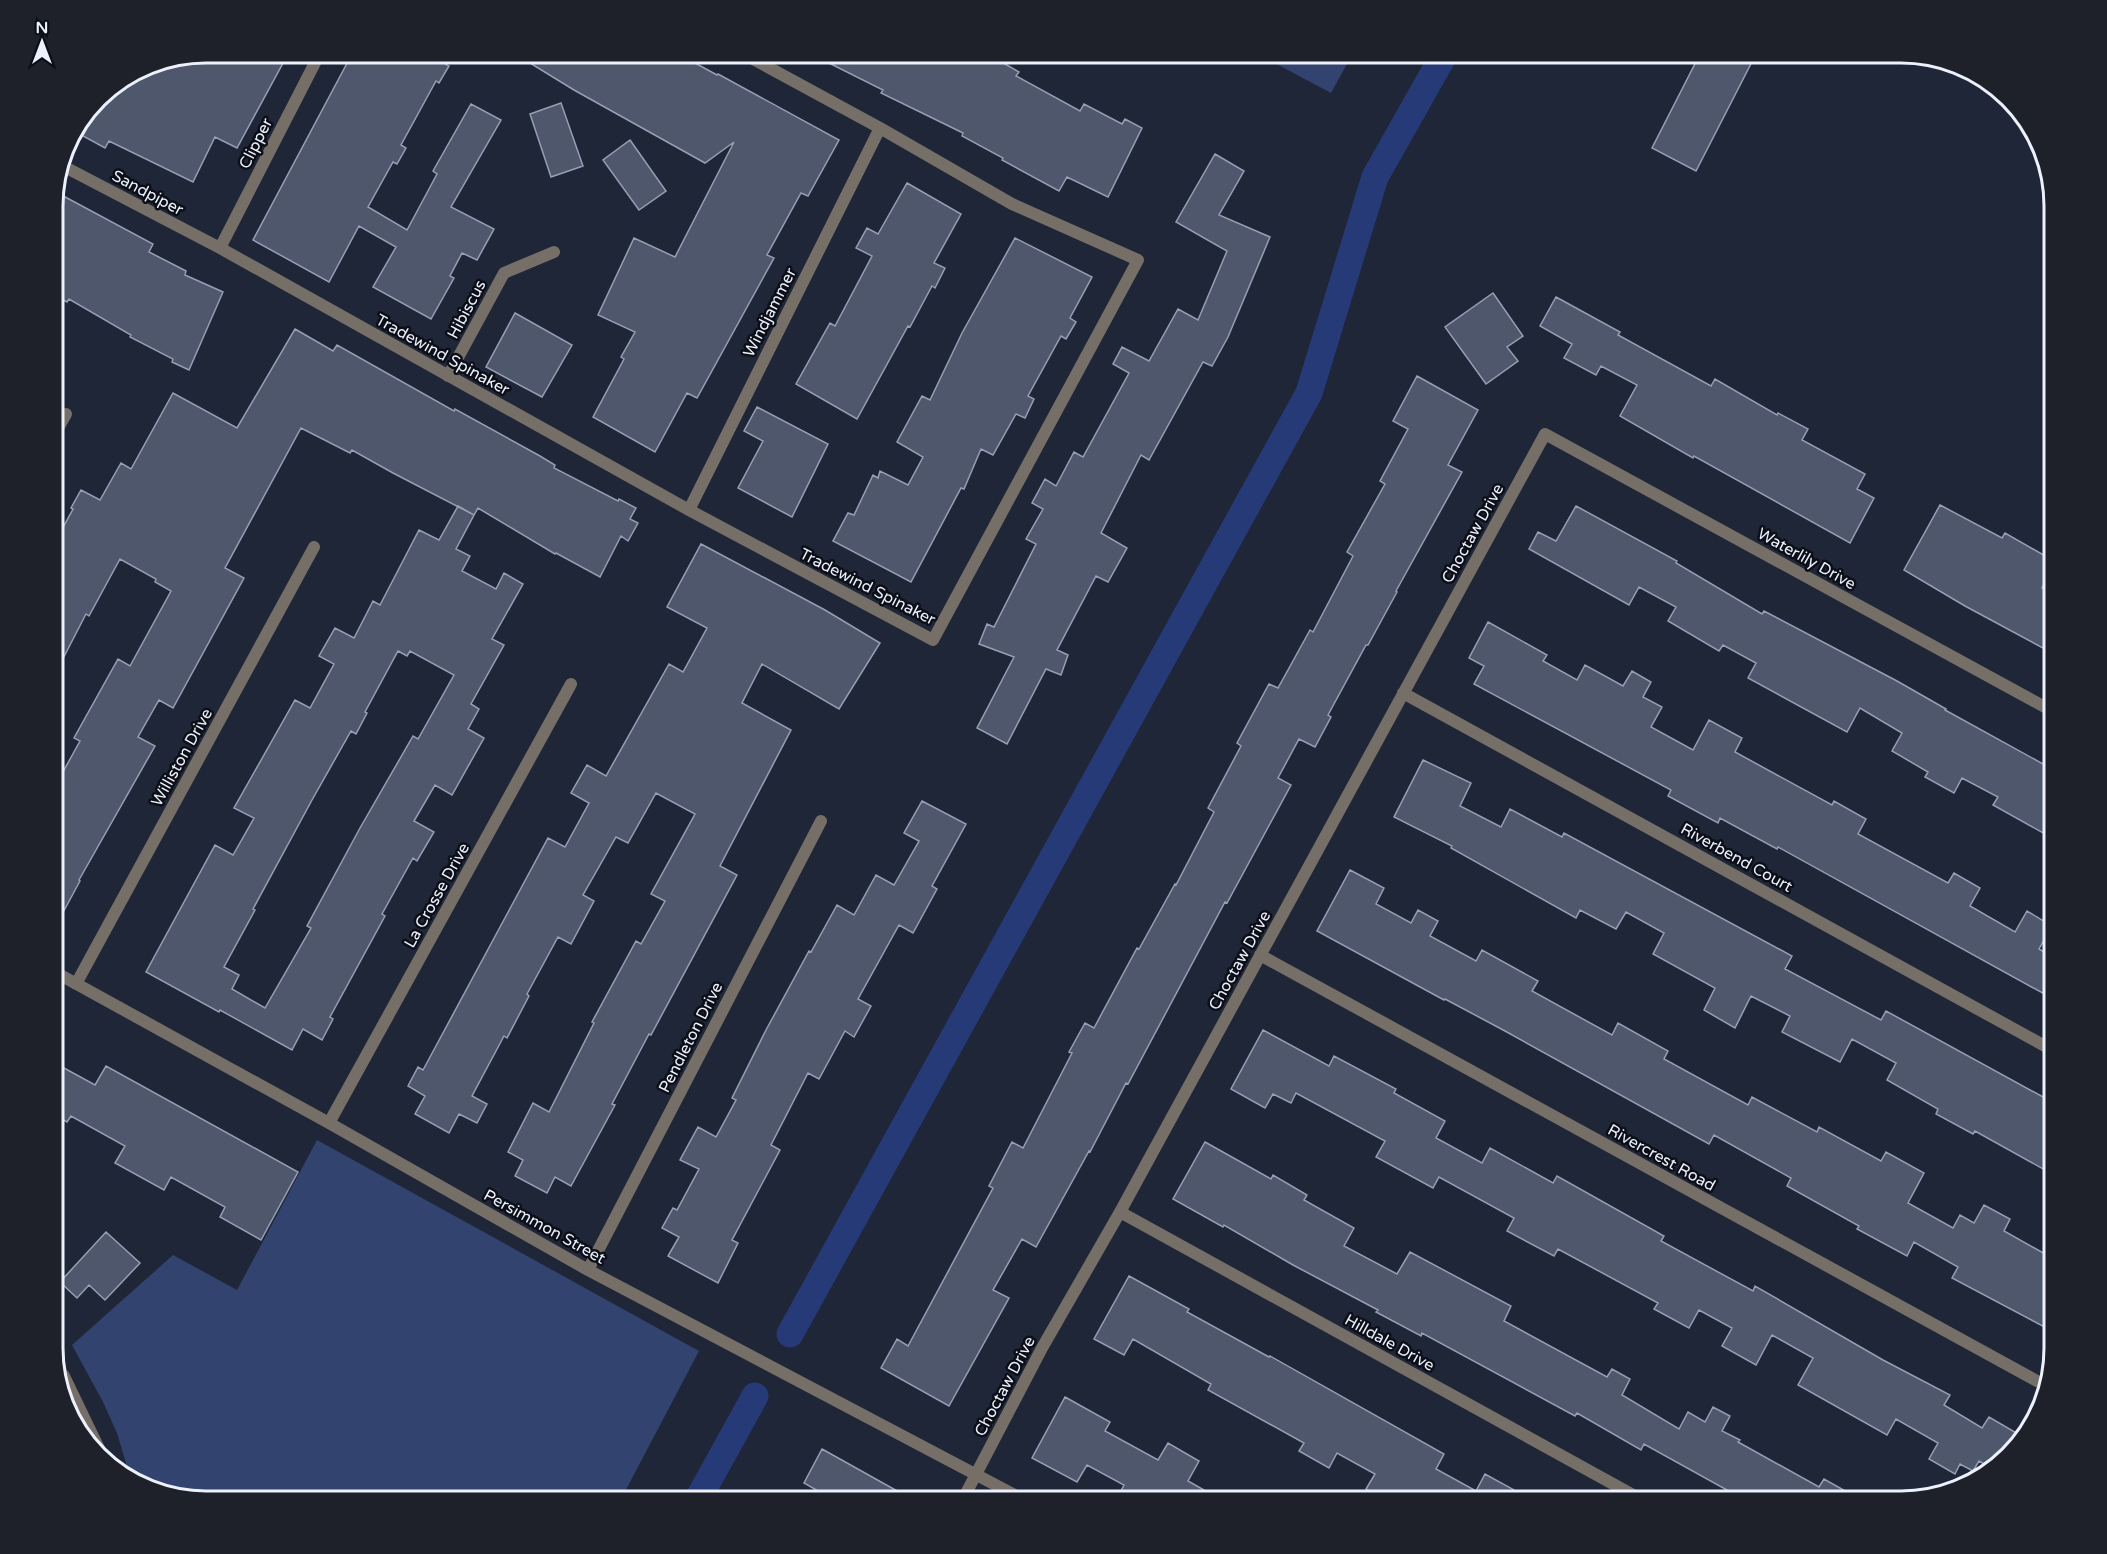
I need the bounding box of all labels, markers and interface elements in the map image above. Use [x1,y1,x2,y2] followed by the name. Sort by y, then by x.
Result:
[12,12,72,72] north arrow
[36,18,48,38] text: N
[235,114,278,172] street label: Clipper
[108,166,187,220] street label: Sandpiper
[739,264,801,360] street label: Windjammer
[443,277,491,342] street label: Hibiscus
[372,310,514,400] street label: Tradewind Spinaker
[1437,480,1508,587] street label: Choctaw Drive
[1754,524,1859,594] street label: Waterlily Drive
[796,544,940,630] street label: Tradewind Spinaker
[147,705,217,810] street label: Williston Drive
[1677,819,1796,897] street label: Riverbend Court
[400,839,474,951] street label: La Crosse Drive
[1204,907,1275,1014] street label: Choctaw Drive
[654,979,727,1096] street label: Pendleton Drive
[1604,1120,1719,1196] street label: Rivercrest Road
[480,1185,609,1269] street label: Persimmon Street
[1341,1310,1438,1376] street label: Hilldale Drive
[970,1333,1040,1440] street label: Choctaw Drive

